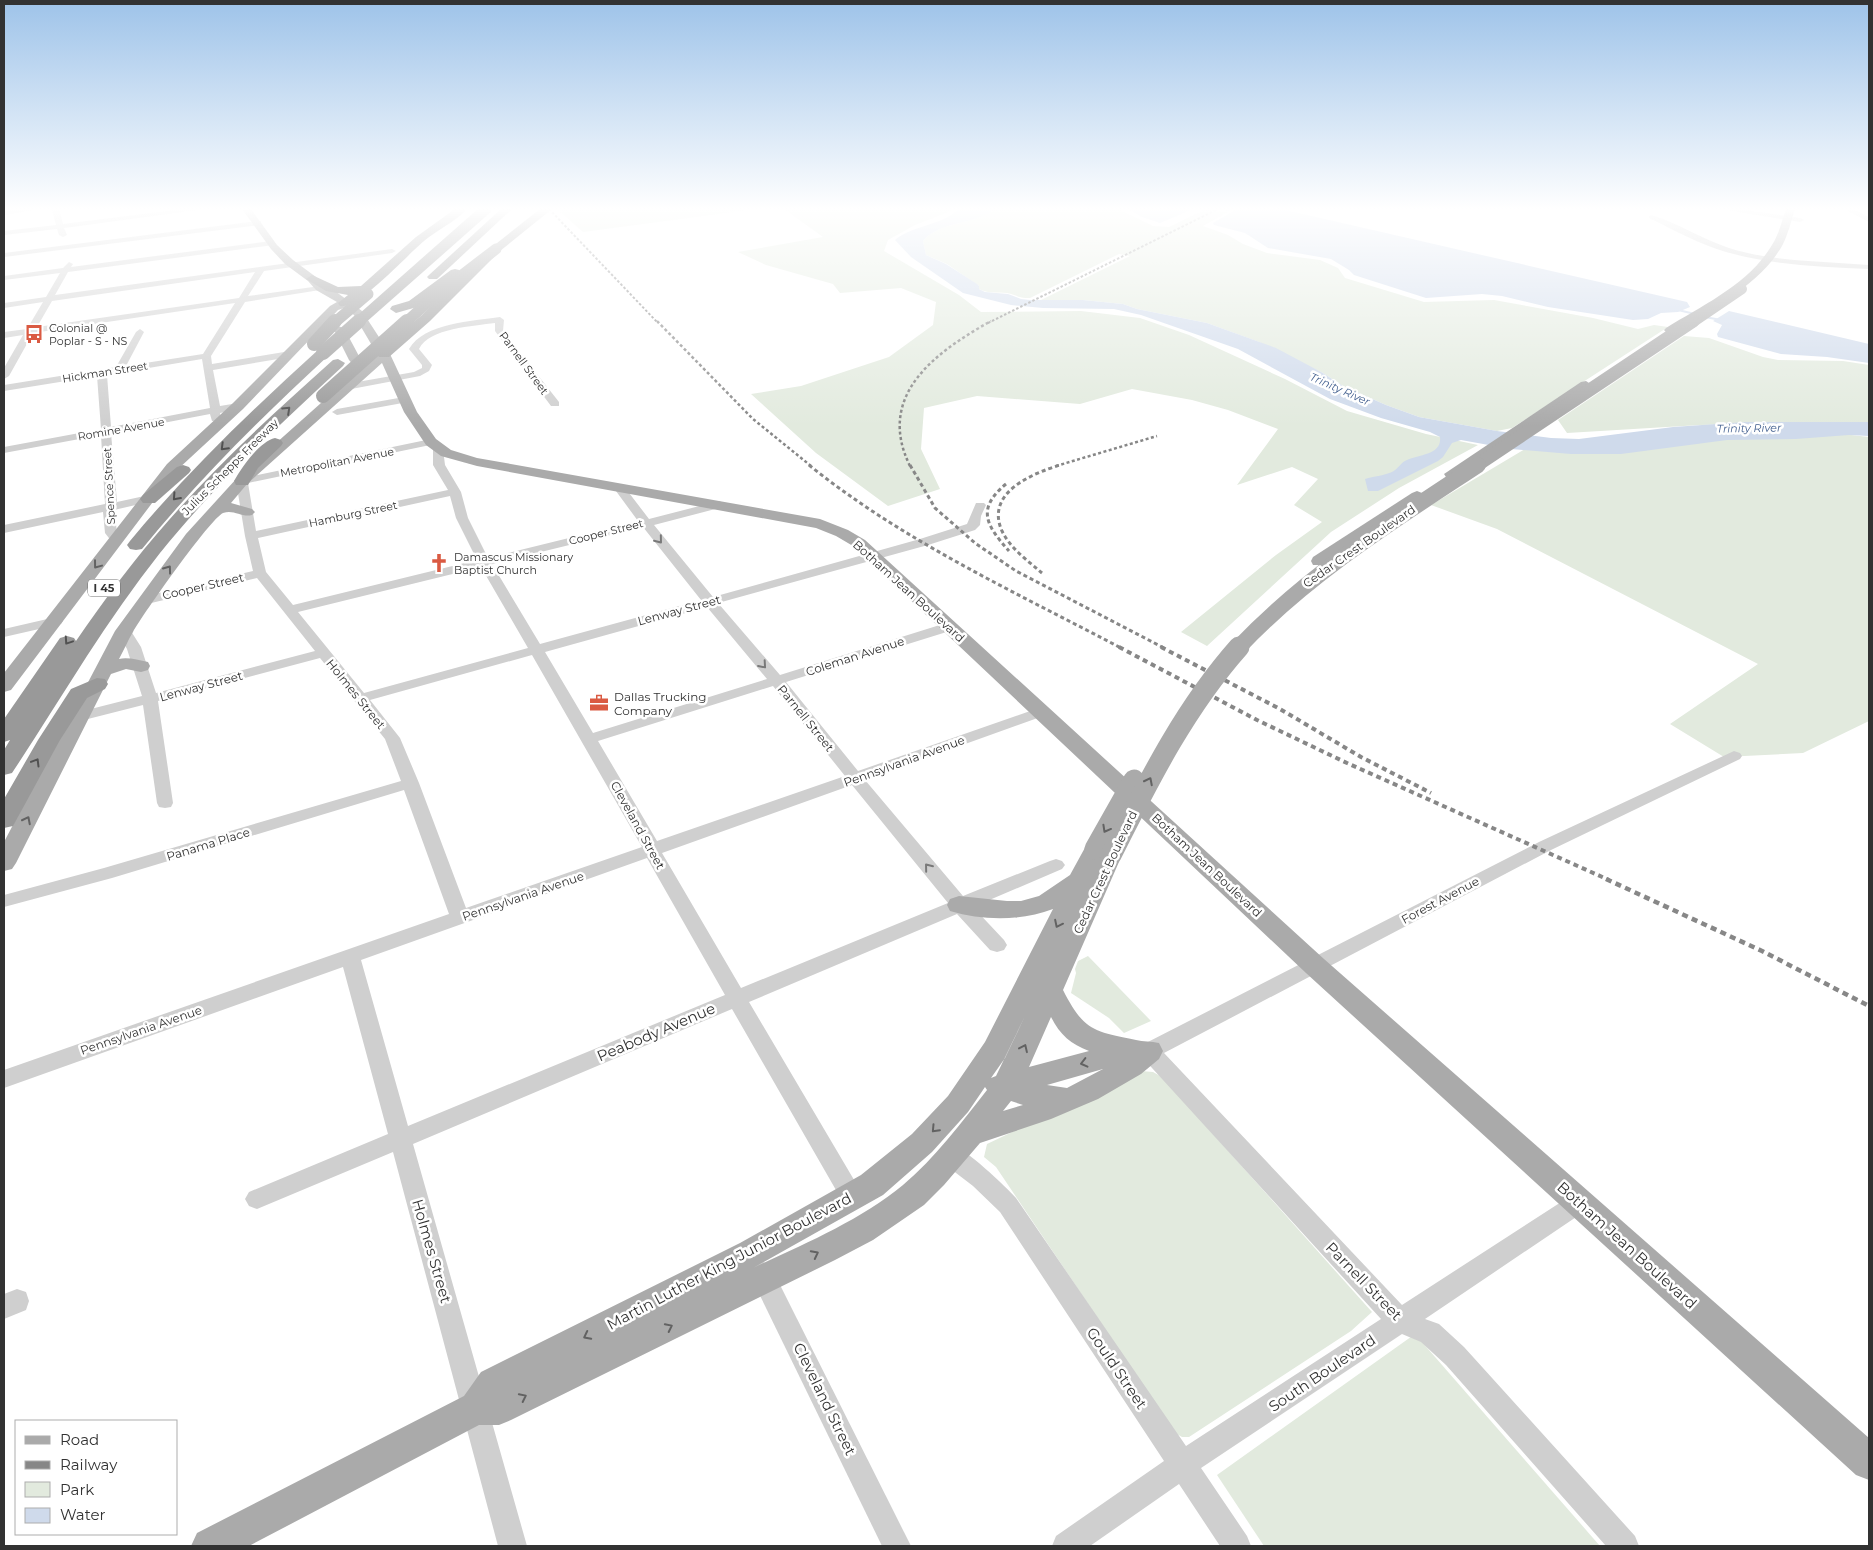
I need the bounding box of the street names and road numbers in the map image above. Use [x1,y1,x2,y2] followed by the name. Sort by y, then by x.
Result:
[496,329,552,398] street label: Parnell Street
[61,358,149,386] street label: Hickman Street
[76,414,166,444] street label: Romine Avenue
[178,416,281,519] street label: Julius Schepps Freeway
[279,444,395,480] street label: Metropolitan Avenue
[100,447,118,525] street label: Spence Street
[308,498,399,530] street label: Hamburg Street
[1300,501,1418,591] street label: Cedar Crest Boulevard
[567,516,645,548] street label: Cooper Street
[850,537,968,645] street label: Botham Jean Boulevard
[161,569,245,603] street label: Cooper Street
[88,580,120,596] road number: I 45
[636,592,722,628] street label: Lenway Street
[804,633,906,679] street label: Coleman Avenue
[323,656,389,732] street label: Holmes Street
[158,668,244,704] street label: Lenway Street
[775,682,838,754] street label: Parnell Street
[841,732,967,790] street label: Pennsylvania Avenue
[608,778,668,872] street label: Cleveland Street
[1070,808,1140,936] street label: Cedar Crest Boulevard
[1149,810,1265,920] street label: Botham Jean Boulevard
[164,824,252,864] street label: Panama Place
[460,868,586,924] street label: Pennsylvania Avenue
[1399,873,1481,927] street label: Forest Avenue
[594,999,718,1065] street label: Peabody Avenue
[78,1002,204,1058] street label: Pennsylvania Avenue
[1553,1177,1701,1313] street label: Botham Jean Boulevard
[603,1188,855,1334] street label: Martin Luther King Junior Boulevard
[408,1197,456,1305] street label: Holmes Street
[1322,1238,1406,1324] street label: Parnell Street
[1083,1323,1151,1413] street label: Gould Street
[1265,1330,1379,1416] street label: South Boulevard
[789,1340,861,1458] street label: Cleveland Street

